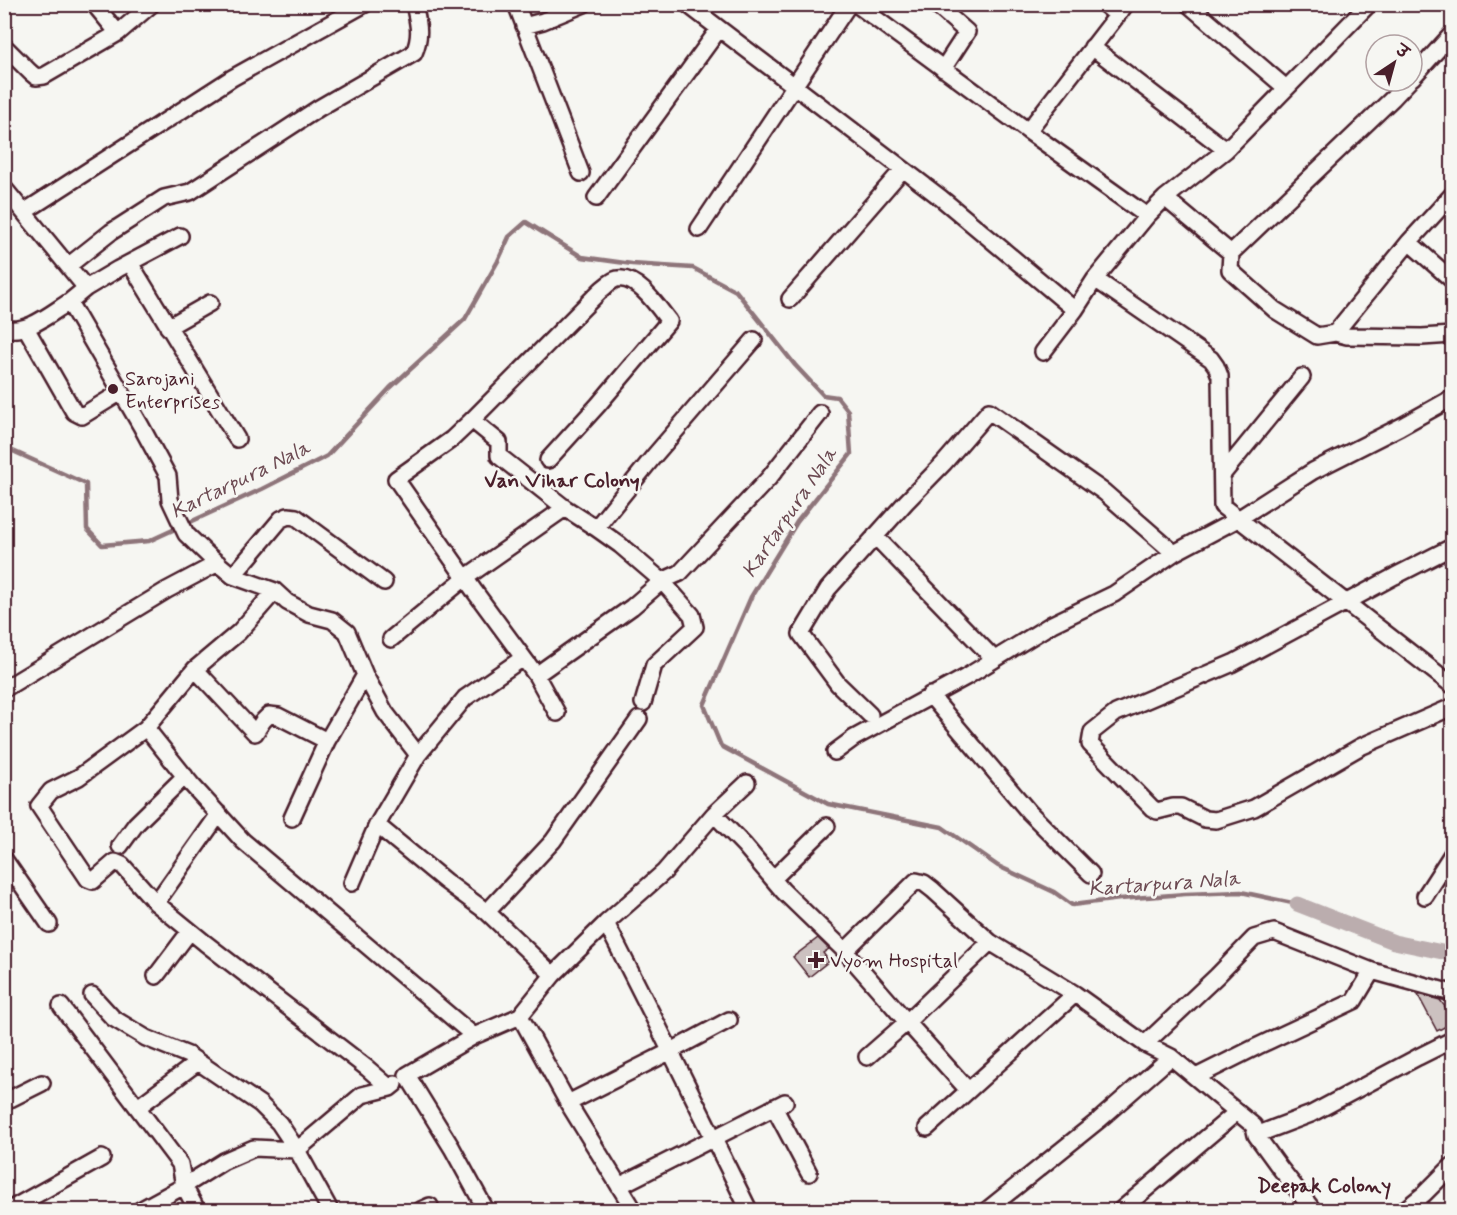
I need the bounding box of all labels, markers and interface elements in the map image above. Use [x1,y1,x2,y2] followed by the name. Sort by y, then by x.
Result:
[1364,33,1424,93] north arrow
[1390,39,1414,64] text: उ
[125,366,220,416] place label: Sarojani Enterprises
[106,382,120,396] marker: Sarojani Enterprises
[166,433,316,526] water label: Kartarpura Nala
[736,441,845,583] water label: Kartarpura Nala
[484,467,640,495] district label: Van Vihar Colony
[1087,865,1242,903] water label: Kartarpura Nala
[830,948,958,975] place label: Vyom Hospital
[807,951,825,969] marker: Vyom Hospital
[1257,1172,1391,1200] district label: Deepak Colony

